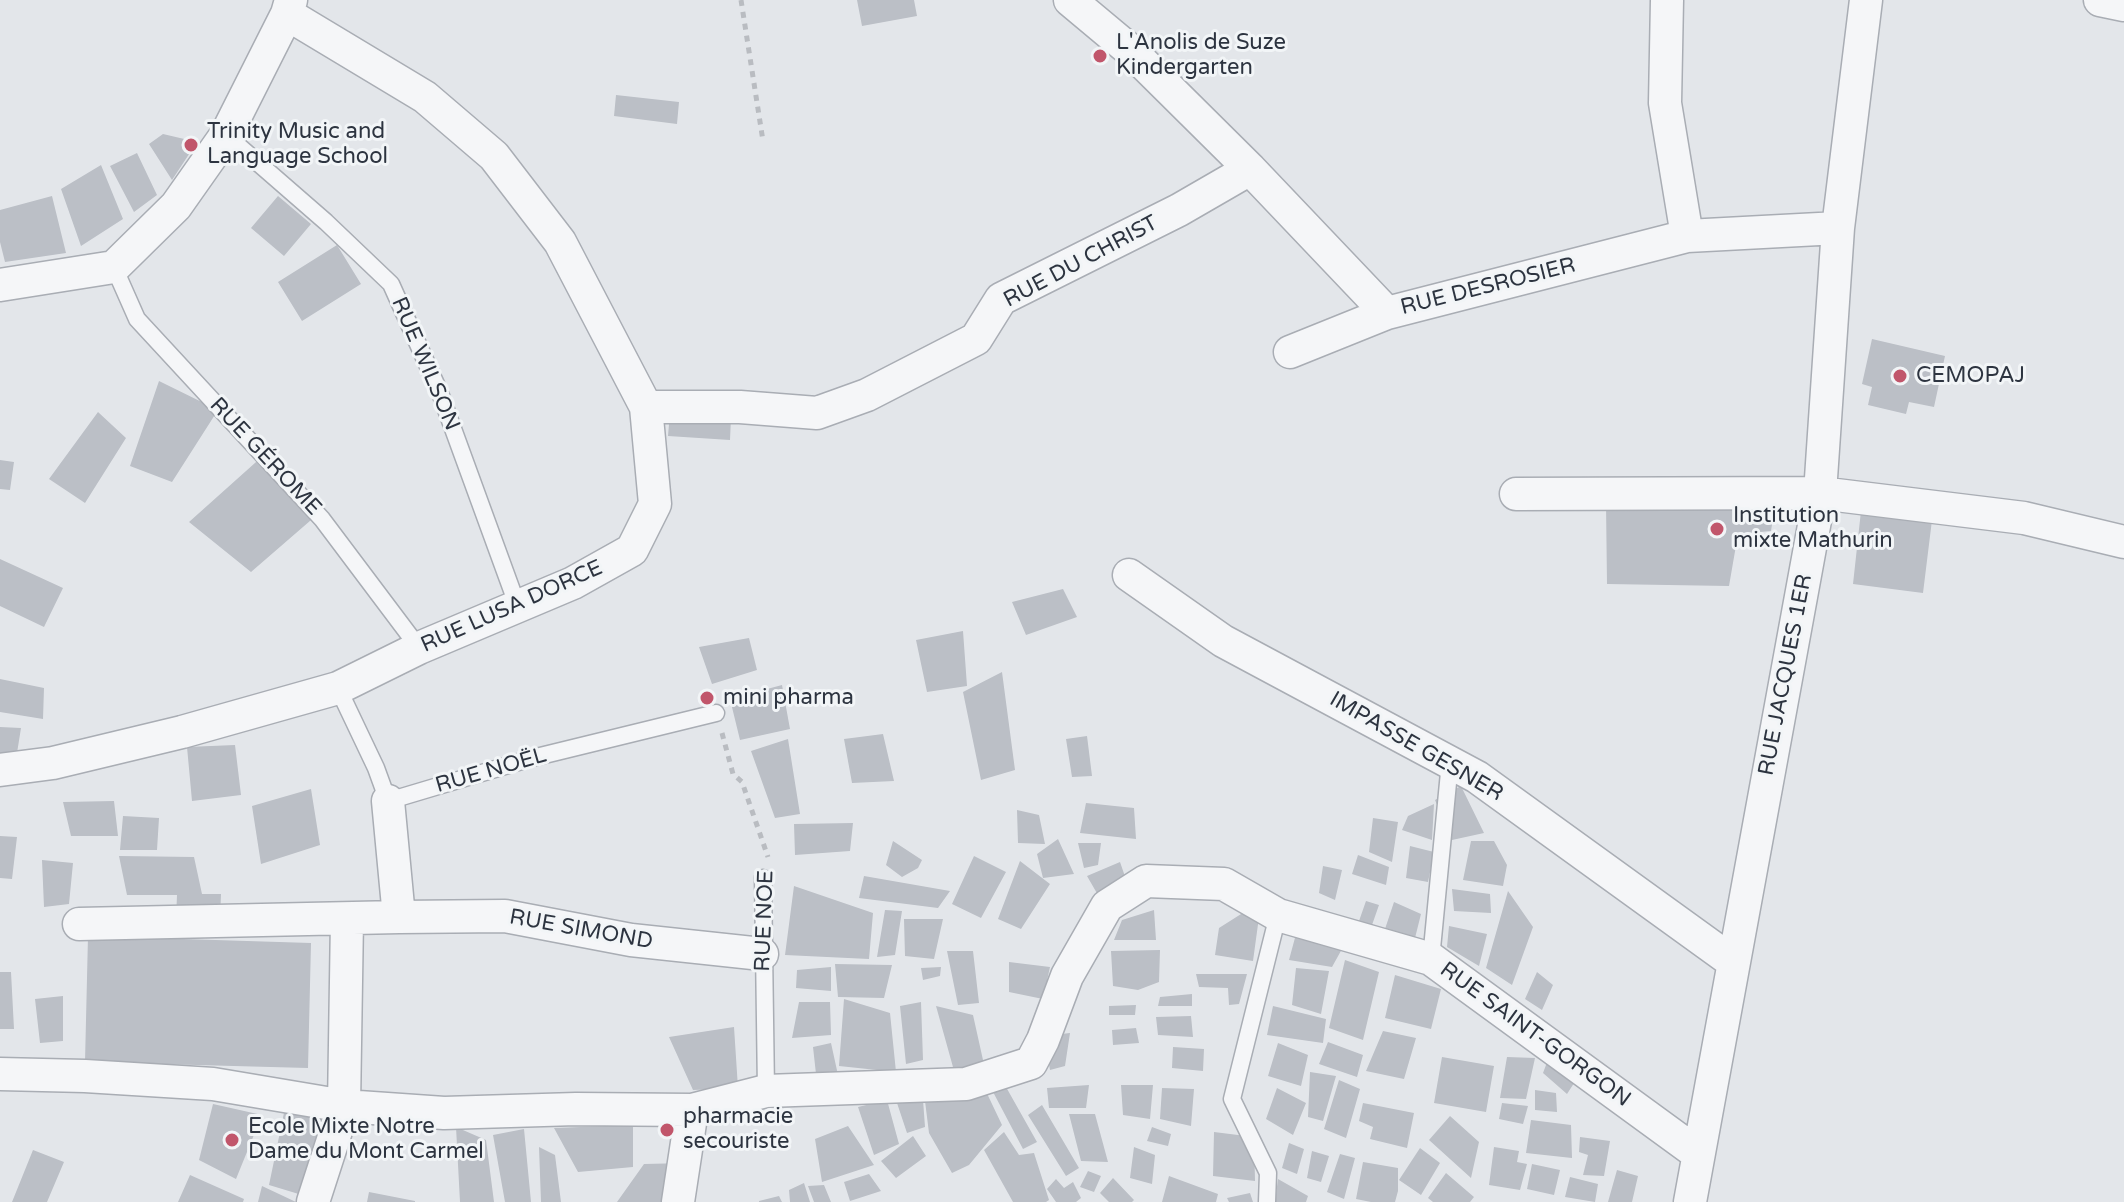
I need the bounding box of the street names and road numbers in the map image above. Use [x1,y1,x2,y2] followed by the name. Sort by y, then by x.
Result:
[999,210,1163,314] street label: RUE DU CHRIST
[1398,253,1578,321] street label: RUE DESROSIER
[385,293,465,435] street label: RUE WILSON
[204,393,326,521] street label: RUE GÉROME
[417,555,607,659] street label: RUE LUSA DORCE
[1754,572,1818,778] street label: RUE JACQUES 1ER
[1324,687,1508,807] street label: IMPASSE GESNER
[432,743,550,799] street label: RUE NOËL
[750,870,780,972] street label: RUE NOE
[507,904,655,956] street label: RUE SIMOND
[1434,957,1636,1113] street label: RUE SAINT-GORGON

